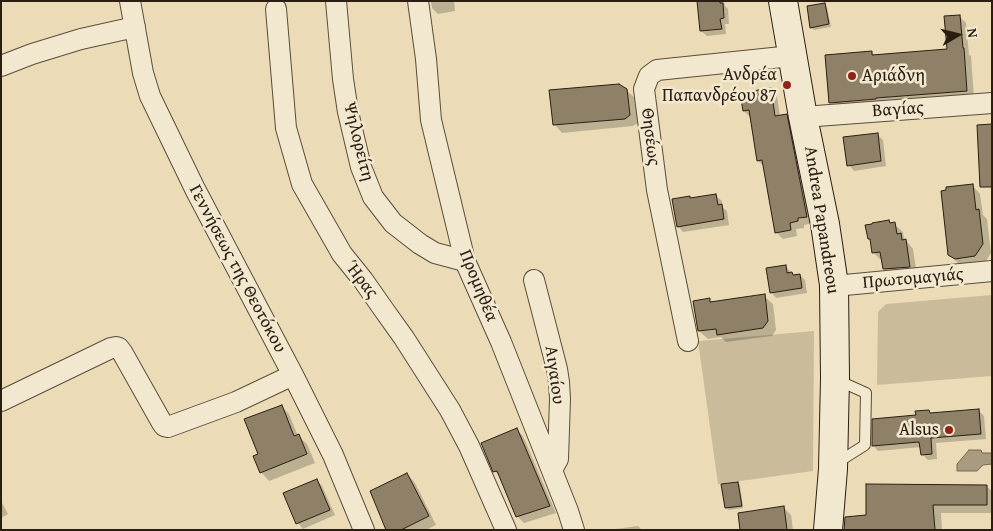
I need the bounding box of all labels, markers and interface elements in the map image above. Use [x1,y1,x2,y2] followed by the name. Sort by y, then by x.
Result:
[933,10,983,60] north arrow
[962,27,983,39] text: N
[662,64,777,106] place label: Ανδρέα Παπανδρέου 87
[862,65,925,87] place label: Αριάδνη
[846,70,858,82] marker: Αριάδνη
[781,79,793,91] marker: Ανδρέα Παπανδρέου 87
[872,97,924,123] street label: Βαγίας
[338,100,378,184] street label: Ψηλορείτη
[636,107,664,167] street label: Θησέως
[799,145,843,295] street label: Andrea Papandreou
[184,181,290,357] street label: Γεννήσεως της Θεοτόκου
[454,247,502,325] street label: Προμηθέα
[340,257,382,303] street label: Ήρας
[862,264,964,294] street label: Πρωτομαγιάς
[539,344,569,406] street label: Αιγαίου
[899,419,939,441] place label: Alsus
[943,424,955,436] marker: Alsus

